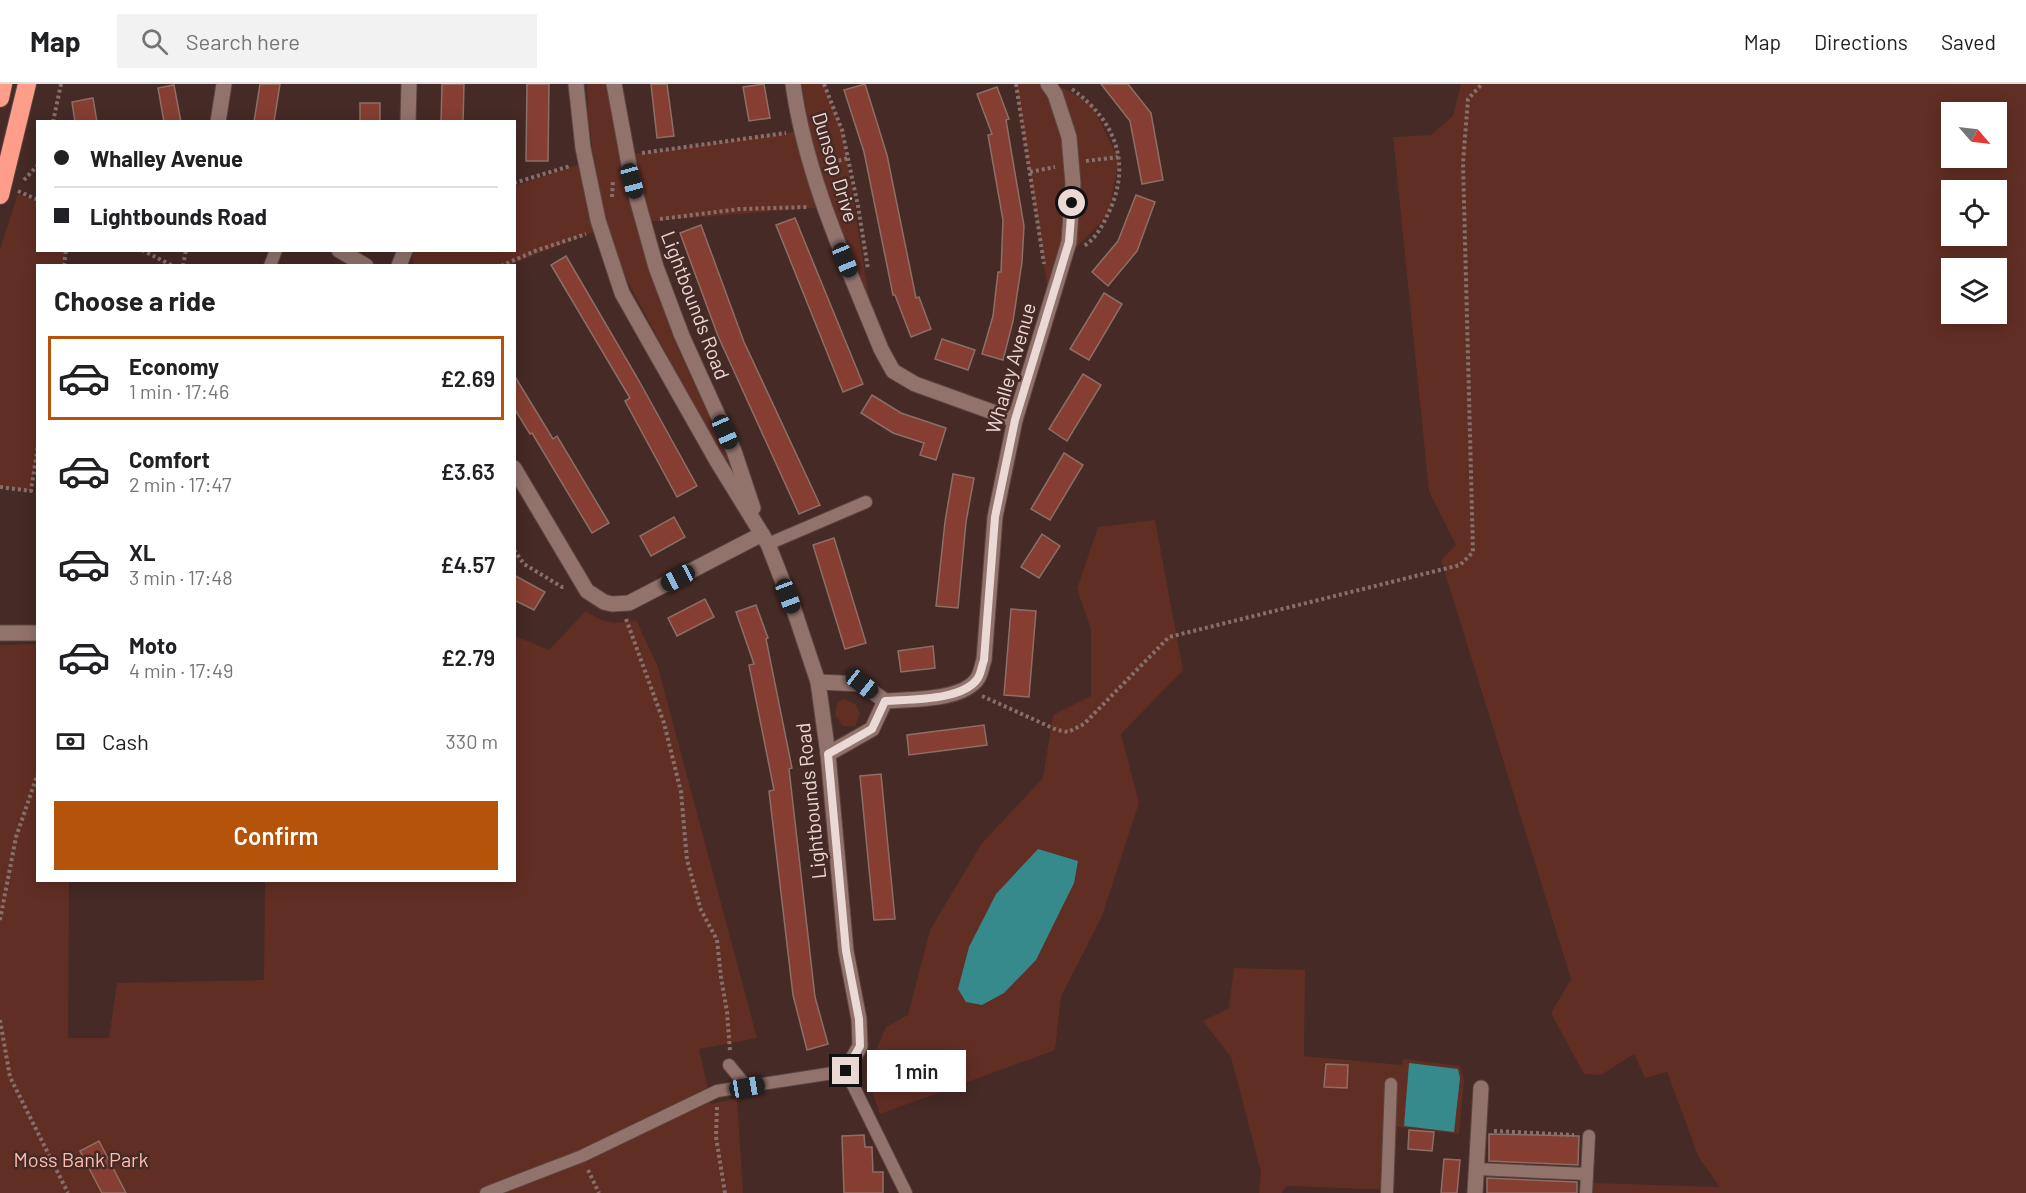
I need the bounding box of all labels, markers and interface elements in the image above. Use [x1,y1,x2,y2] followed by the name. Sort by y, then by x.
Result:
[117,14,537,68] search box
[30,24,81,58] text: Map
[138,25,171,58] icon: search
[186,28,300,54] text: Search here
[1744,29,1781,54] text: Map
[1814,29,1908,54] text: Directions
[1941,29,1996,54] text: Saved
[1941,102,2007,168] north arrow
[1941,102,2007,324] map controls
[808,109,864,225] street label: Dunsop Drive
[90,145,243,171] text: Whalley Avenue
[619,161,645,201] car
[1941,180,2007,246] button: locate
[1058,189,1085,216] route start
[90,203,267,229] text: Lightbounds Road
[657,227,735,383] street label: Lightbounds Road
[830,240,860,280] car
[1941,258,2007,324] button: layers
[54,284,216,316] text: Choose a ride
[980,300,1040,436] street label: Whalley Avenue
[57,351,111,405] icon: car
[129,353,219,379] text: Economy
[440,365,495,391] text: £2.69
[129,379,229,403] text: 1 min · 17:46
[709,412,741,452] car
[57,444,111,498] icon: car
[129,446,210,472] text: Comfort
[441,458,495,484] text: £3.63
[129,472,231,496] text: 2 min · 17:47
[57,537,111,591] icon: car
[129,539,155,565] text: XL
[440,551,495,577] text: £4.57
[658,562,698,594] car
[129,565,233,589] text: 3 min · 17:48
[773,576,803,616] car
[57,630,111,684] icon: car
[129,632,177,658] text: Moto
[441,644,495,670] text: £2.79
[129,658,233,682] text: 4 min · 17:49
[842,666,882,702] car
[790,722,830,880] street label: Lightbounds Road
[54,725,87,758] icon: cash
[102,728,149,754] text: Cash
[446,729,498,753] text: 330 m
[54,801,498,870] button: Confirm
[867,1050,966,1092] callout: 1 min
[832,1057,859,1084] route end
[895,1059,938,1083] text: 1 min
[728,1075,766,1099] car
[14,1147,148,1171] park label: Moss Bank Park

